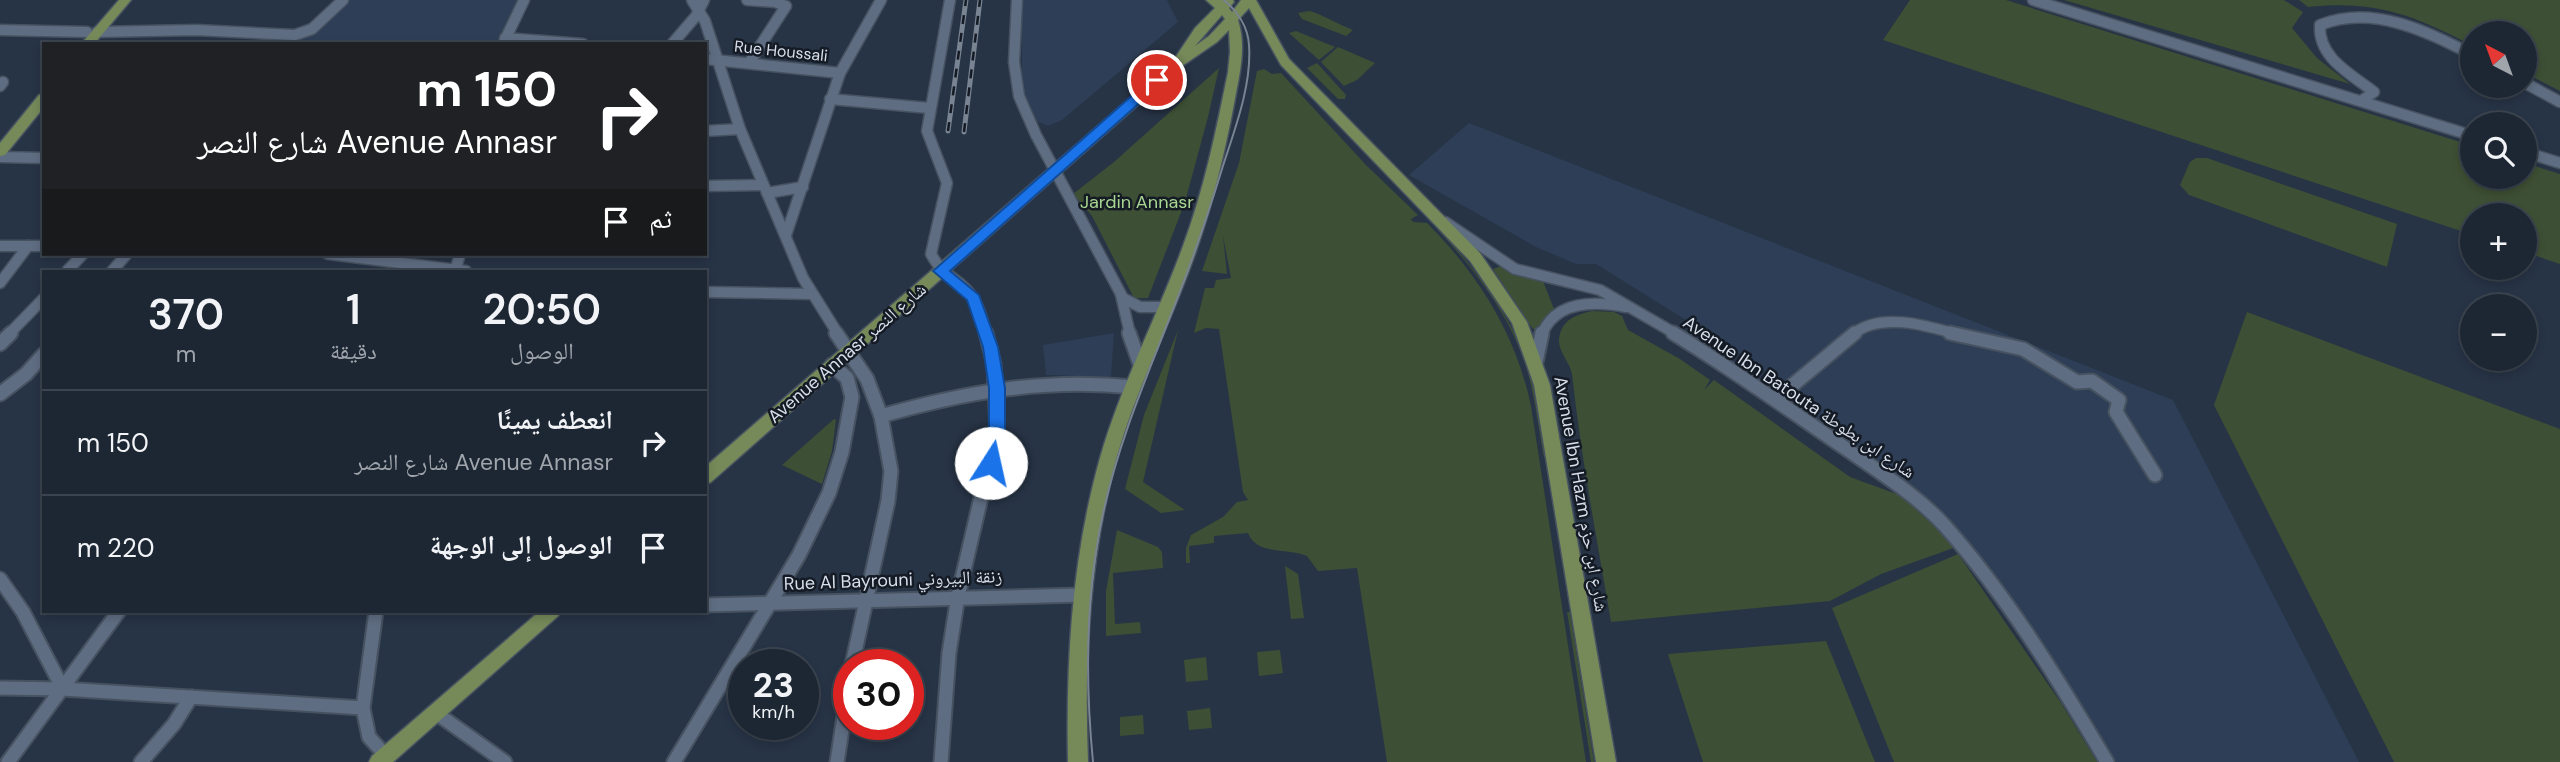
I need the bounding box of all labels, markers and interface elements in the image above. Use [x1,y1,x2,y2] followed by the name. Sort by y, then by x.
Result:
[2460,21,2538,98] north arrow
[2460,21,2537,371] map controls
[733,36,829,66] street label: Rue Houssali
[1127,50,1187,110] pin
[417,57,557,121] text: 150 m
[1138,61,1176,99] icon: arrive
[581,70,672,161] icon: right
[2460,112,2537,189] button: search
[197,121,557,163] text: Avenue Annasr شارع النصر
[1080,190,1194,214] park label: Jardin Annasr
[649,202,672,236] text: ثم
[597,203,635,241] icon: arrive
[2460,203,2537,280] button: +
[763,278,931,428] street label: Avenue Annasr شارع النصر
[346,282,361,337] text: 1
[483,282,601,337] text: 20:50
[148,287,224,342] text: 370
[2460,294,2537,371] button: −
[1678,310,1920,484] street label: Avenue Ibn Batouta شارع ابن بطوطة
[330,336,377,366] text: دقيقة
[510,336,574,366] text: الوصول
[176,339,196,369] text: m
[1548,374,1614,614] street label: Avenue Ibn Hazm شارع ابن حزم
[497,403,613,437] text: انعطف يمينًا
[634,424,672,462] icon: right
[77,426,149,460] text: 150 m
[954,426,1028,500] position arrow
[354,447,613,477] text: Avenue Annasr شارع النصر
[430,528,613,562] text: الوصول إلى الوجهة
[634,529,672,567] icon: arrive
[77,531,155,565] text: 220 m
[783,564,1003,598] street label: Rue Al Bayrouni زنقة البيروني
[833,649,924,740] speed limit sign: 30
[753,662,794,708] text: 23
[752,700,795,724] text: km/h

